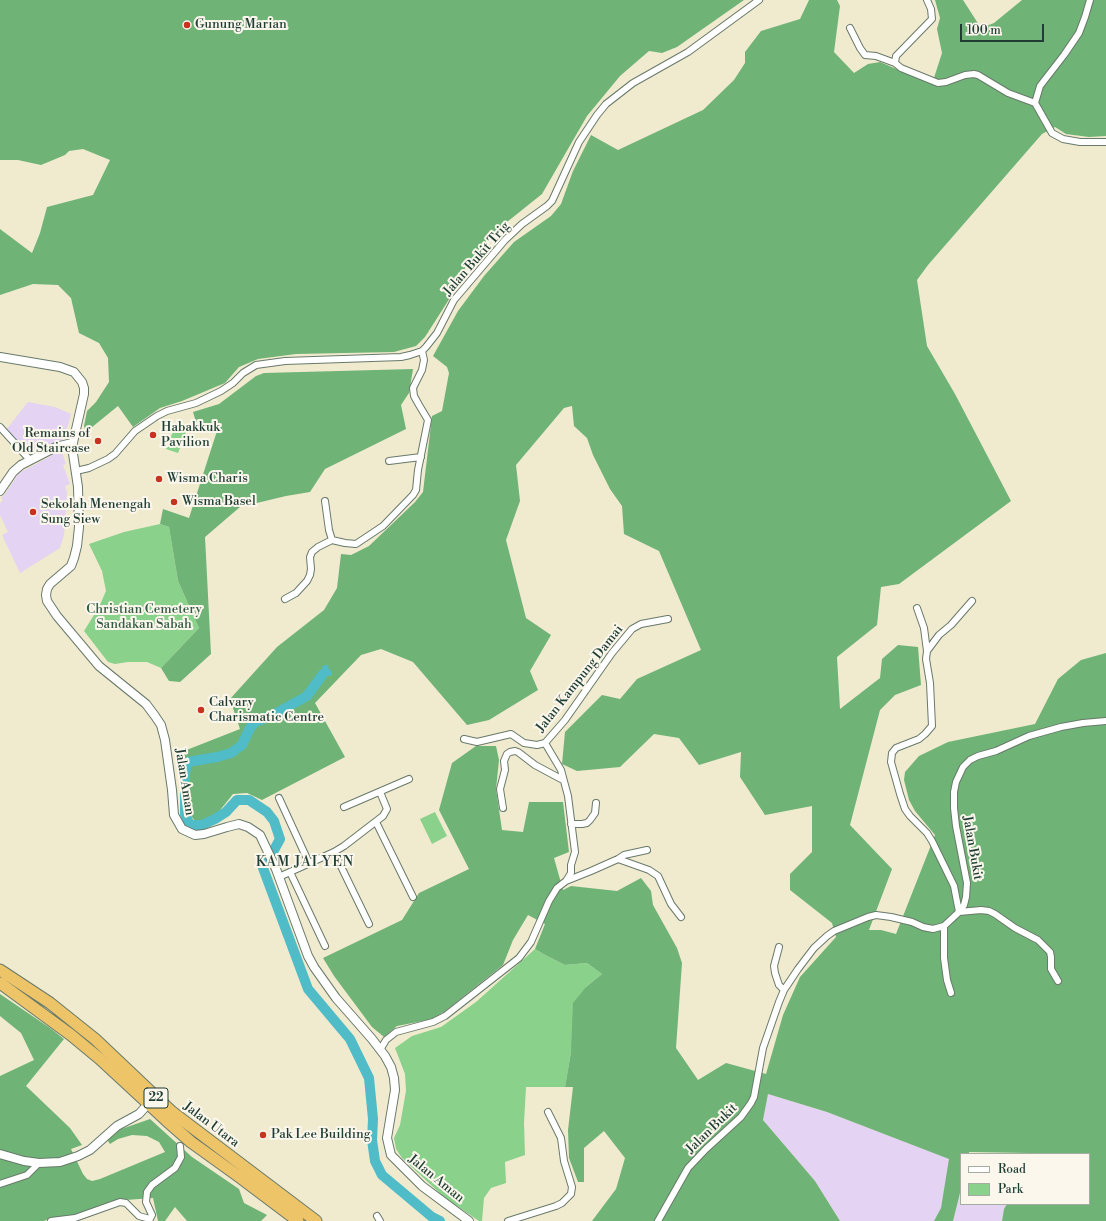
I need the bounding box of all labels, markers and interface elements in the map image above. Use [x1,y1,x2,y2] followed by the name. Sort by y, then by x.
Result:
[962,16,1046,42] scale bar
[195,17,287,33] place label: Gunung Marian
[182,20,192,30] marker: Gunung Marian
[967,23,1001,38] text: 100 m
[441,219,513,299] street label: Jalan Bukit Trig
[161,420,220,451] place label: Habakkuk Pavilion
[12,426,90,457] place label: Remains of Old Staircase
[148,430,158,440] marker: Habakkuk Pavilion
[93,436,103,446] marker: Remains of Old Staircase
[167,471,248,487] place label: Wisma Charis
[154,474,164,484] marker: Wisma Charis
[182,494,256,510] place label: Wisma Basel
[41,497,151,528] place label: Sekolah Menengah Sung Siew
[169,497,179,507] marker: Wisma Basel
[28,507,38,517] marker: Sekolah Menengah Sung Siew
[86,602,202,633] park label: Christian Cemetery Sandakan Sabah
[533,622,627,736] street label: Jalan Kampung Damai
[209,695,324,726] place label: Calvary Charismatic Centre
[196,705,206,715] marker: Calvary Charismatic Centre
[171,747,197,817] street label: Jalan Aman
[959,815,985,881] street label: Jalan Bukit
[256,855,354,871] district label: KAM JAI YEN
[144,1088,168,1108] road number: 22
[180,1099,242,1151] street label: Jalan Utara
[683,1101,741,1157] street label: Jalan Bukit
[271,1127,371,1143] place label: Pak Lee Building
[258,1130,268,1140] marker: Pak Lee Building
[405,1152,467,1206] street label: Jalan Aman
[960,1153,1090,1205] legend
[998,1162,1026,1177] text: Road
[998,1182,1023,1197] text: Park

